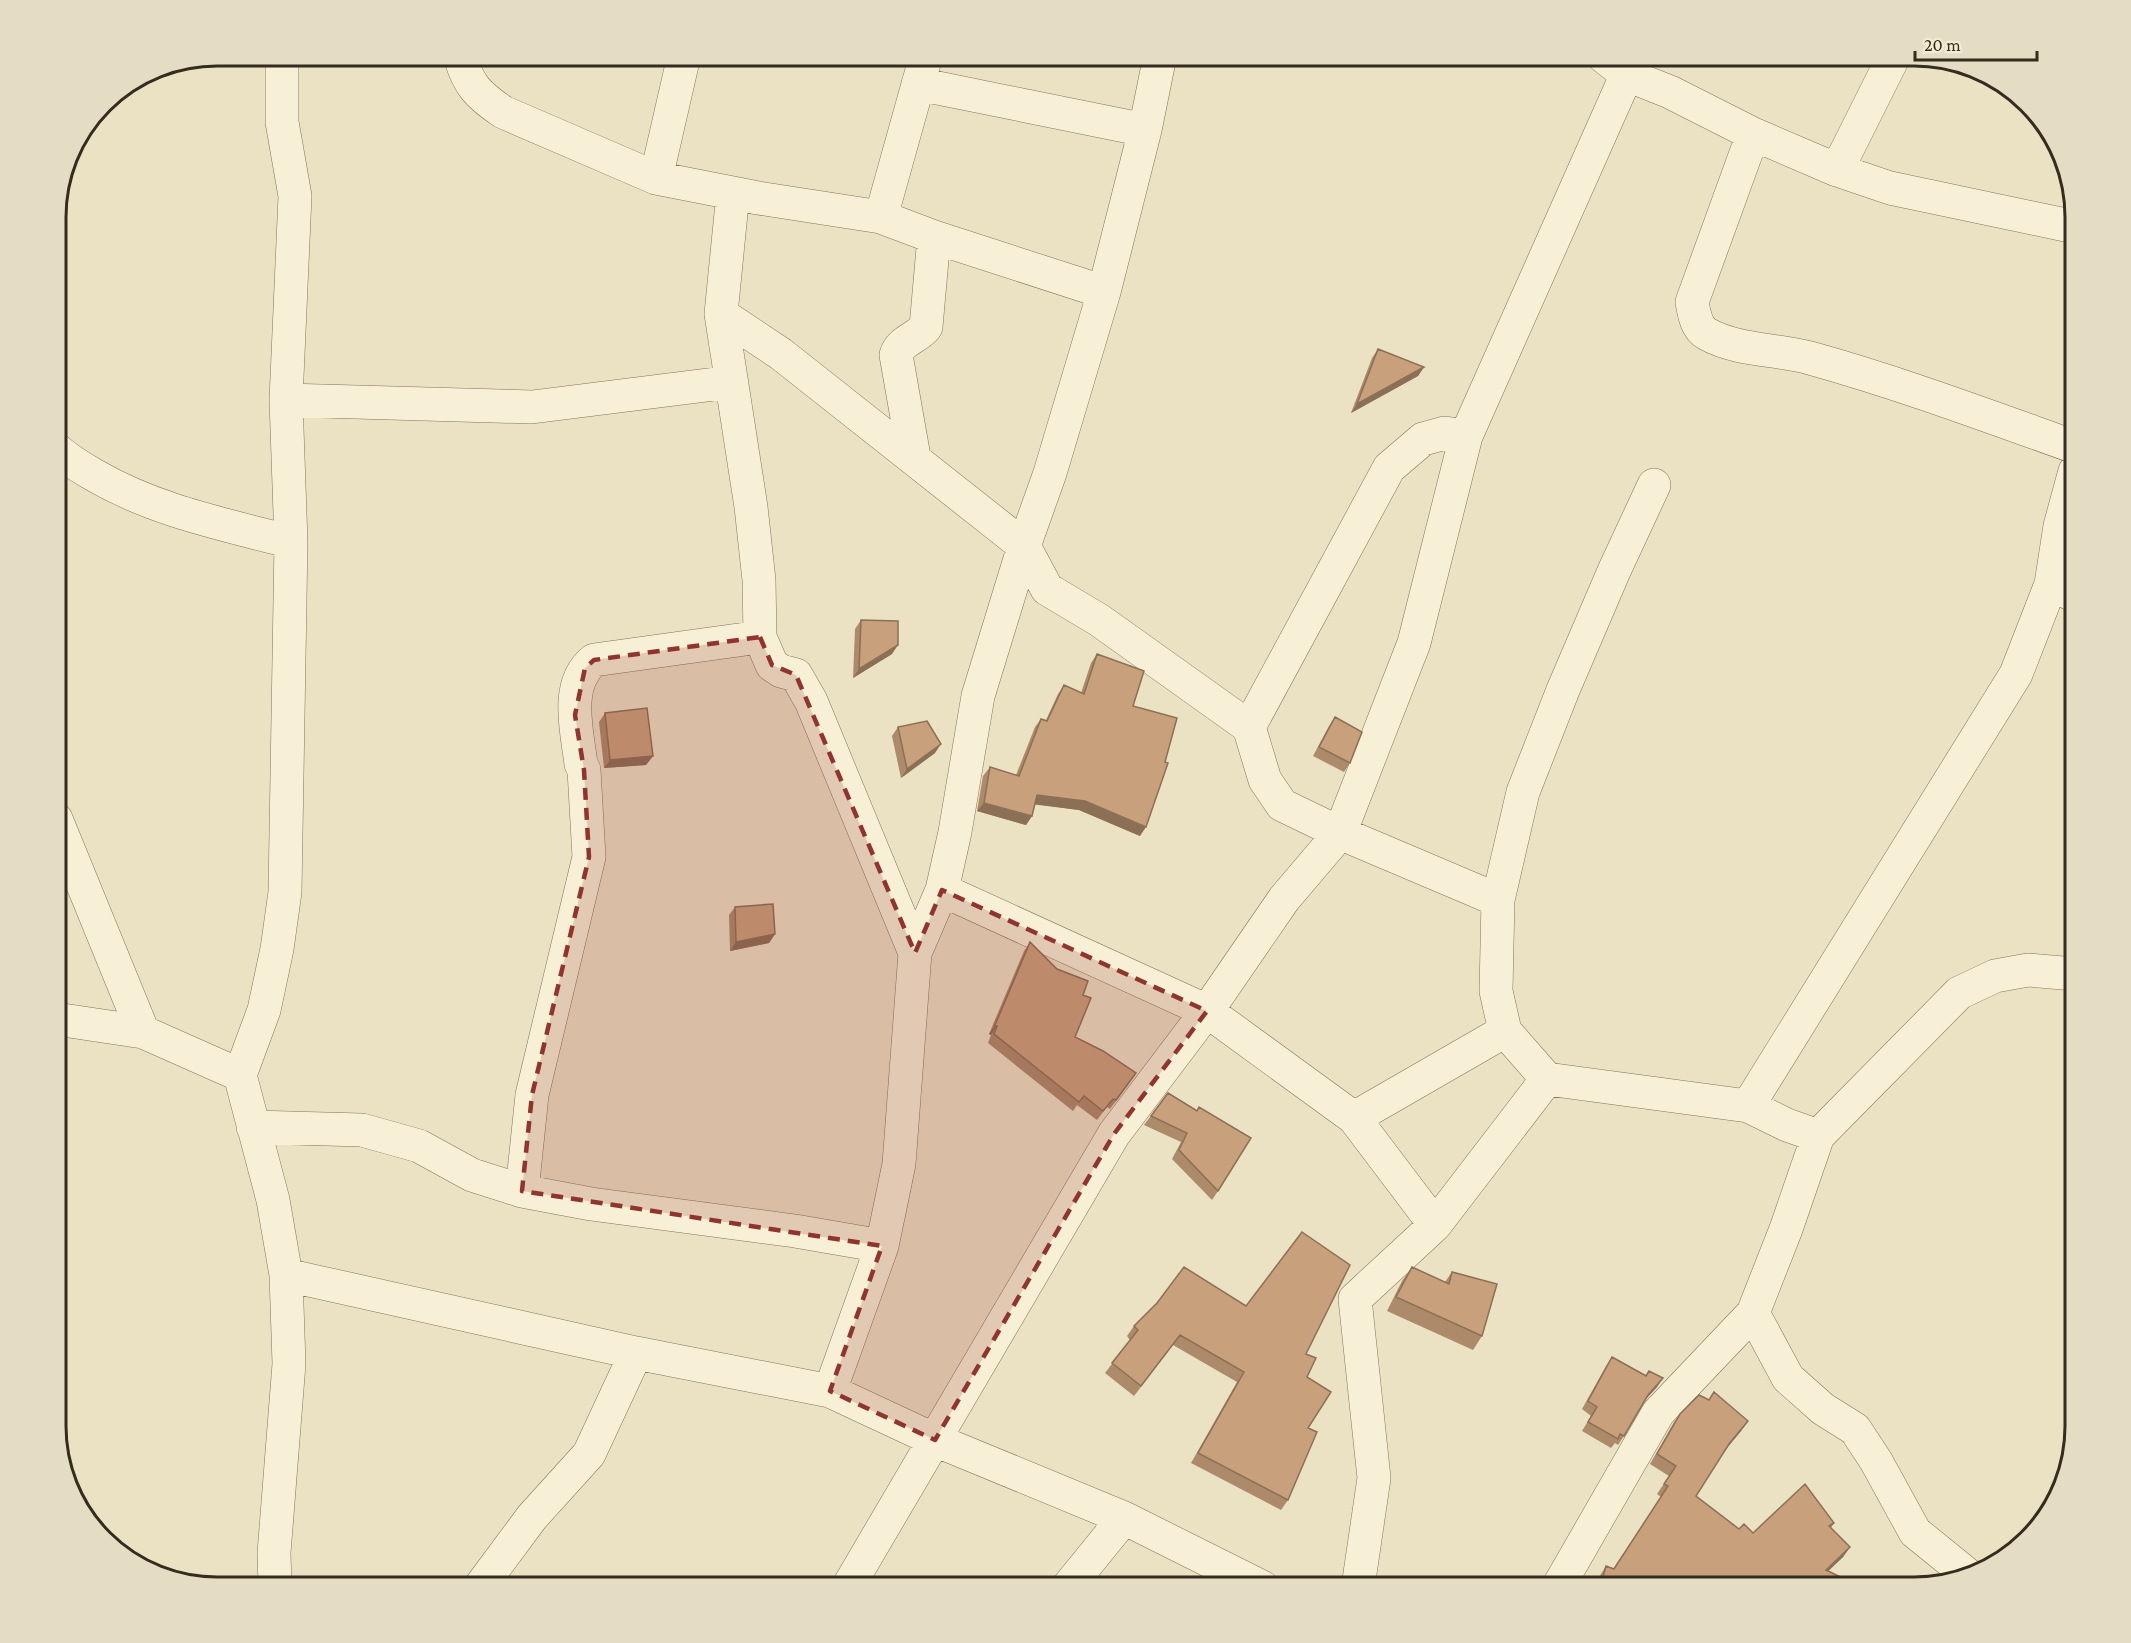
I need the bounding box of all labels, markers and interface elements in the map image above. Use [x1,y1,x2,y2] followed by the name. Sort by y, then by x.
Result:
[1915,24,2036,62] scale bar
[1924,35,1961,55] text: 20 m

